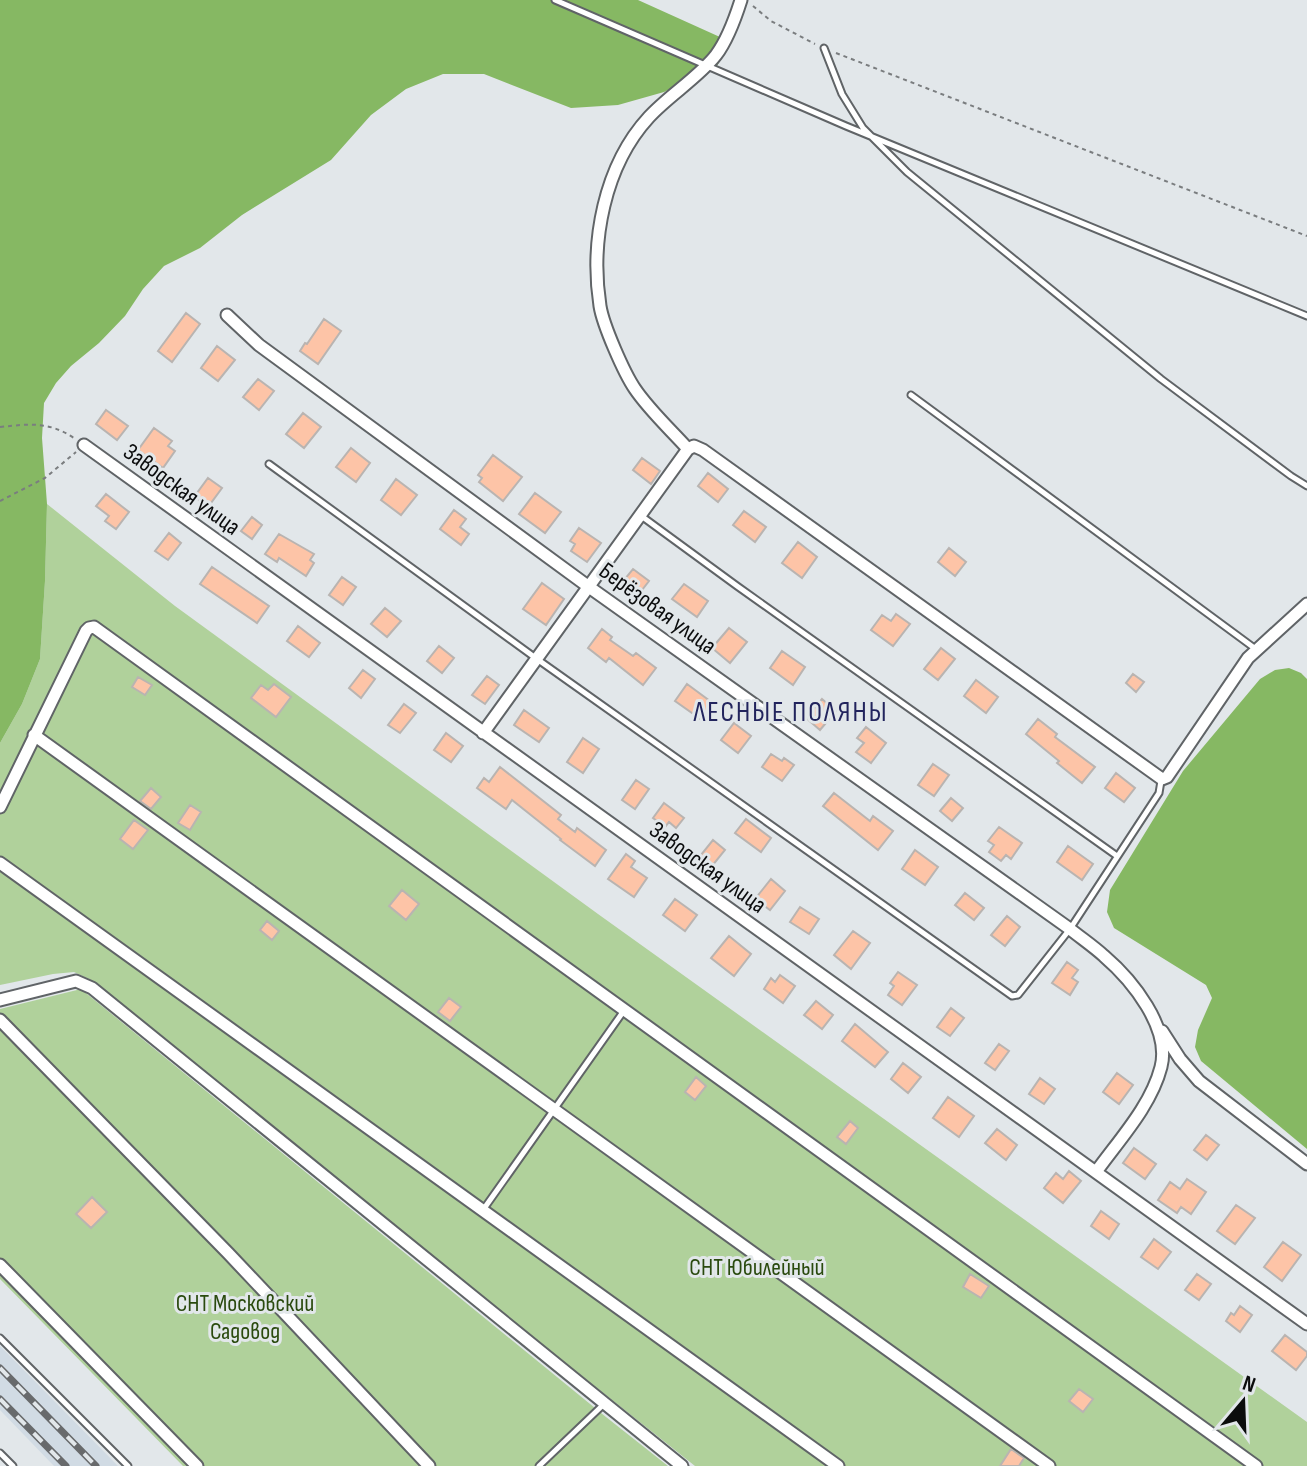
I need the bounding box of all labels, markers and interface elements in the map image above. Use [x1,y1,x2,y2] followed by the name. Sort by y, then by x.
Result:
[118,437,246,542] street label: Заводская улица
[593,556,722,661] street label: Берёзовая улица
[692,696,889,729] district label: ЛЕСНЫЕ ПОЛЯНЫ
[644,815,772,920] street label: Заводская улица
[689,1253,825,1282] park label: СНТ Юбилейный
[176,1289,314,1346] park label: СНТ Московский Садовод
[1203,1362,1283,1442] north arrow
[1239,1370,1259,1399] text: N

